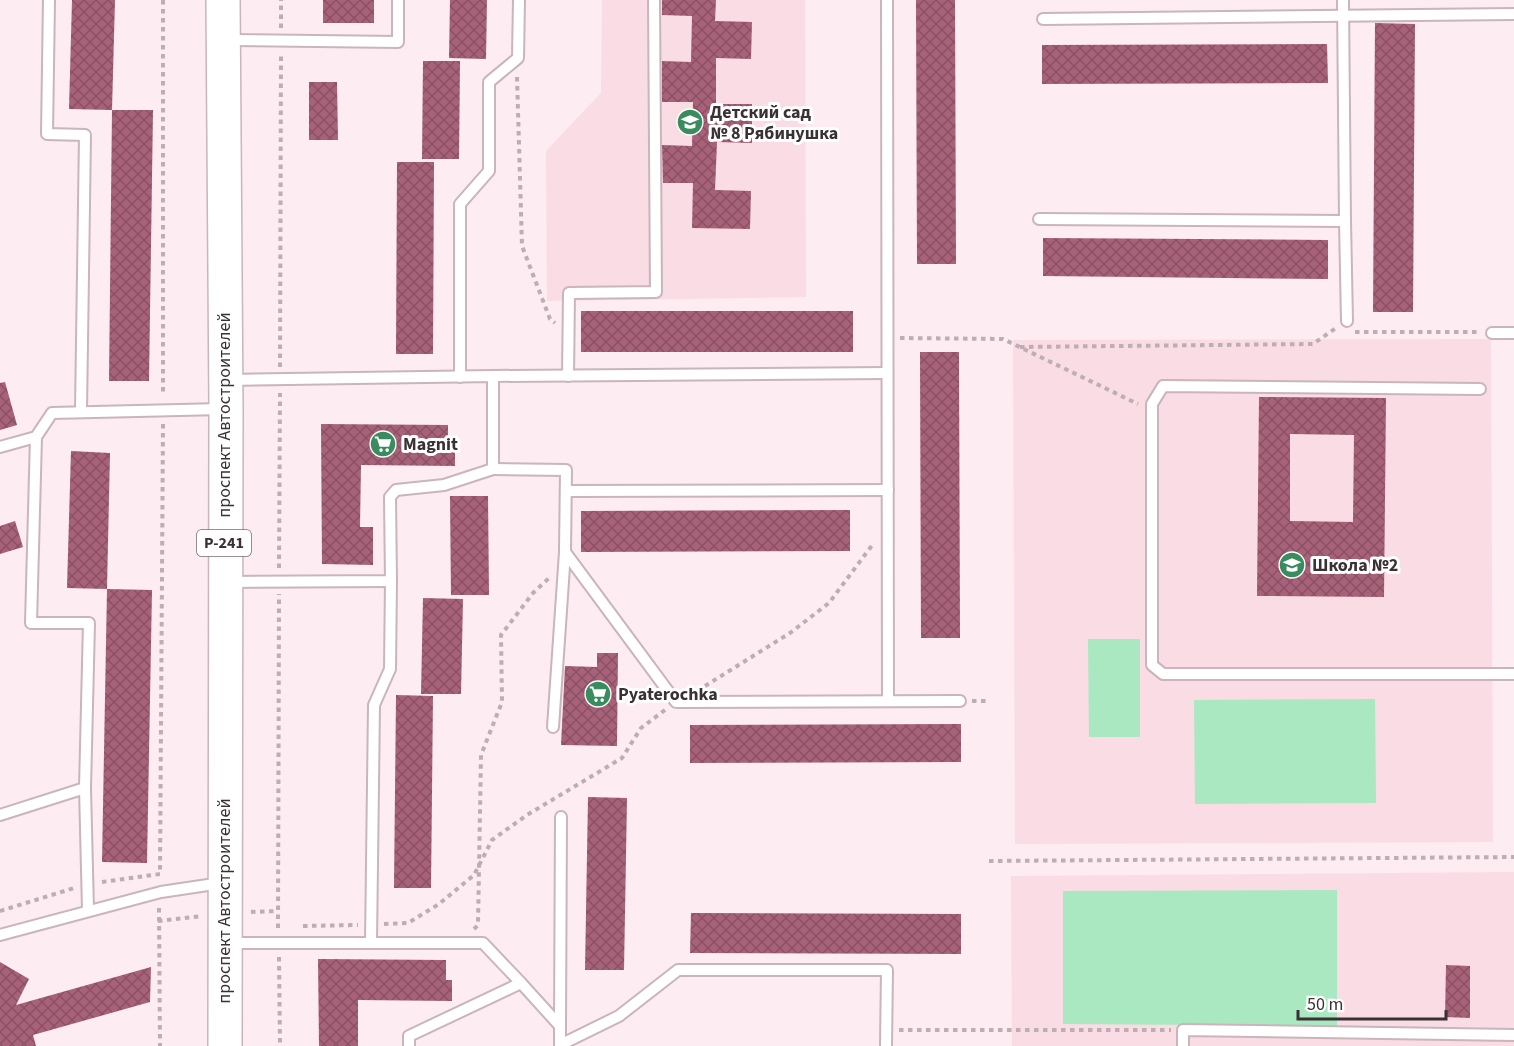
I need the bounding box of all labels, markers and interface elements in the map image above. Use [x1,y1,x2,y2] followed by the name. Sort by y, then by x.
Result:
[710,100,838,146] place label: Детский сад № 8 Рябинушка
[675,107,705,137] school or university icon: Детский сад № 8 Рябинушка
[212,312,237,518] street label: проспект Автостроителей
[368,429,398,459] supermarket icon: Magnit
[403,432,458,457] place label: Magnit
[197,530,251,556] road number: Р-241
[1277,550,1307,580] school or university icon: Школа №2
[1312,553,1398,578] place label: Школа №2
[583,679,613,709] supermarket icon: Pyaterochka
[618,682,718,707] place label: Pyaterochka
[212,798,237,1004] street label: проспект Автостроителей
[1298,983,1446,1021] scale bar
[1307,992,1343,1017] text: 50 m

